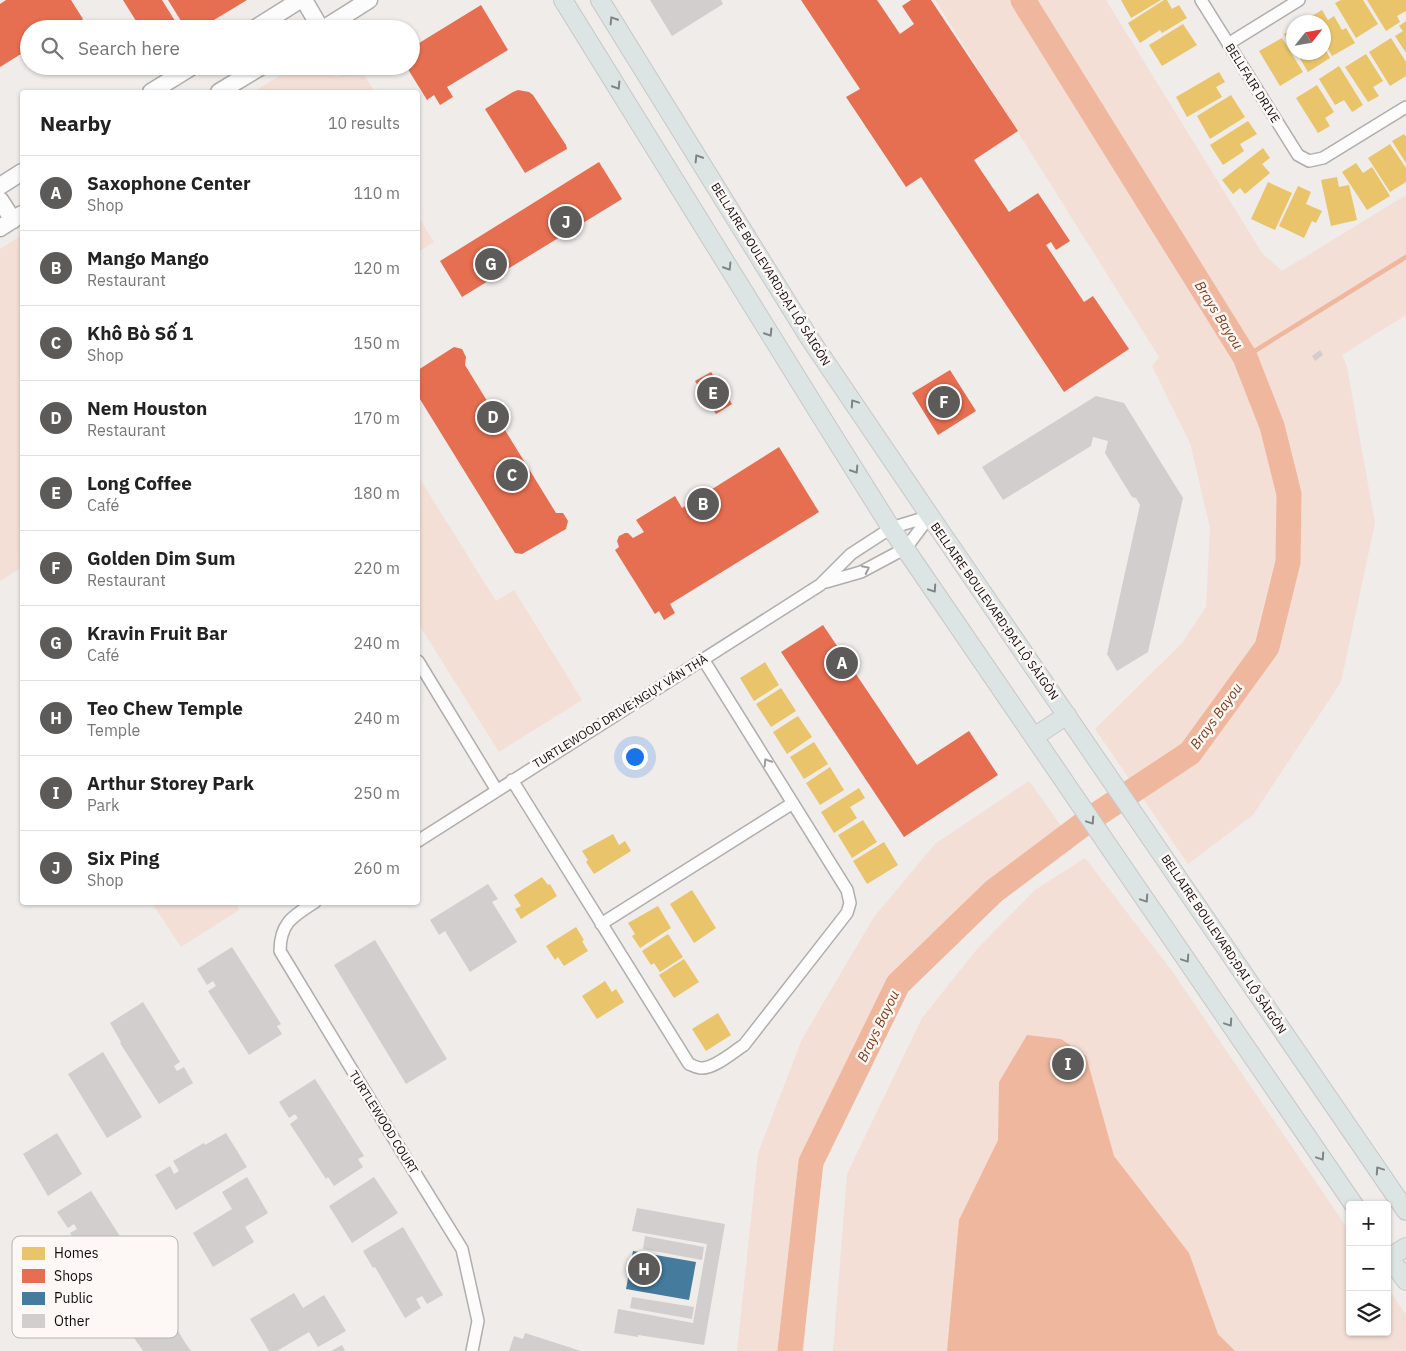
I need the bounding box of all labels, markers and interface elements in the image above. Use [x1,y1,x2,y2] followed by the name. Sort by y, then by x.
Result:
[1286,15,1331,60] north arrow
[609,17,619,26] one-way arrow
[20,20,420,75] search box
[38,34,66,62] icon: search
[78,36,180,60] text: Search here
[1223,40,1283,126] street label: BELLFAIR DRIVE
[610,81,620,90] one-way arrow
[40,109,111,137] text: Nearby
[328,113,400,133] text: 10 results
[695,155,705,164] one-way arrow
[87,171,251,195] text: Saxophone Center
[708,180,834,368] street label: BELLAIRE BOULEVARD;ĐẠI LỘ SÀIGÒN
[51,183,61,203] text: A
[353,183,400,203] text: 110 m
[87,195,124,215] text: Shop
[550,203,582,241] pin: J
[475,245,507,283] pin: G
[87,246,209,270] text: Mango Mango
[51,258,61,278] text: B
[353,258,400,278] text: 120 m
[722,261,732,270] one-way arrow
[87,270,166,290] text: Restaurant
[1191,277,1247,353] water label: Brays Bayou
[87,321,193,345] text: Khô Bò Số 1
[762,327,772,336] one-way arrow
[51,333,61,353] text: C
[353,333,400,353] text: 150 m
[87,345,124,365] text: Shop
[697,374,729,412] pin: E
[928,383,960,421] pin: F
[87,396,207,420] text: Nem Houston
[477,398,509,436] pin: D
[850,399,860,408] one-way arrow
[50,408,62,428] text: D
[353,408,400,428] text: 170 m
[87,420,166,440] text: Restaurant
[496,456,528,494] pin: C
[849,465,858,474] one-way arrow
[87,471,192,495] text: Long Coffee
[51,483,61,503] text: E
[353,483,400,503] text: 180 m
[687,485,719,523] pin: B
[87,495,119,515] text: Café
[928,519,1062,703] street label: BELLAIRE BOULEVARD;ĐẠI LỘ SÀIGÒN
[87,546,236,570] text: Golden Dim Sum
[51,558,61,578] text: F
[353,558,400,578] text: 220 m
[861,565,870,575] one-way arrow
[87,570,166,590] text: Restaurant
[927,583,936,592] one-way arrow
[87,621,227,645] text: Kravin Fruit Bar
[50,633,62,653] text: G
[353,633,400,653] text: 240 m
[826,644,858,682] pin: A
[87,645,119,665] text: Café
[530,651,710,771] street label: TURTLEWOOD DRIVE;NGỤY VĂN THÀ
[1186,679,1246,753] water label: Brays Bayou
[87,696,243,720] text: Teo Chew Temple
[50,708,62,728] text: H
[353,708,400,728] text: 240 m
[87,720,140,740] text: Temple
[622,744,648,770] your location
[764,758,773,767] one-way arrow
[87,771,254,795] text: Arthur Storey Park
[53,783,59,803] text: I
[353,783,400,803] text: 250 m
[87,795,119,815] text: Park
[1085,815,1094,825] one-way arrow
[87,846,159,870] text: Six Ping
[1158,851,1290,1037] street label: BELLAIRE BOULEVARD;ĐẠI LỘ SÀIGÒN
[52,858,60,878] text: J
[353,858,400,878] text: 260 m
[87,870,124,890] text: Shop
[1139,893,1148,903] one-way arrow
[1179,954,1189,963] one-way arrow
[853,987,903,1065] water label: Brays Bayou
[1223,1017,1232,1027] one-way arrow
[1052,1045,1084,1083] pin: I
[346,1068,422,1177] street label: TURTLEWOOD COURT
[1315,1151,1324,1161] one-way arrow
[1375,1167,1385,1176] one-way arrow
[1346,1201,1391,1336] map controls
[1346,1201,1391,1246] button: +
[12,1236,178,1338] legend
[54,1244,99,1262] text: Homes
[1346,1246,1391,1291] button: −
[628,1250,660,1288] pin: H
[54,1267,93,1285] text: Shops
[54,1289,93,1307] text: Public
[1346,1291,1391,1336] button: layers
[54,1312,90,1330] text: Other

